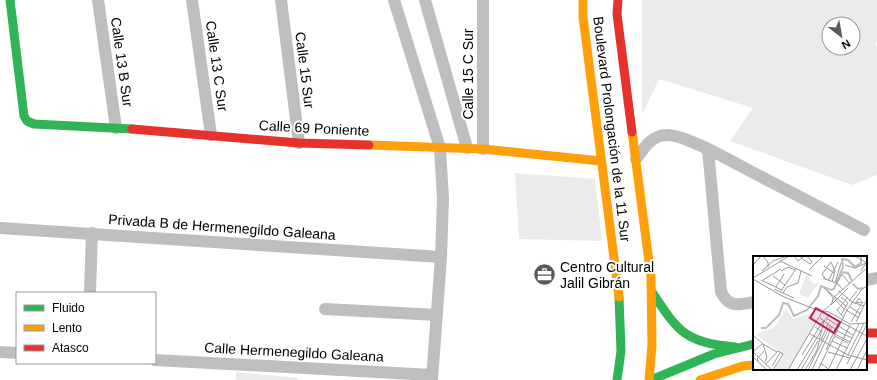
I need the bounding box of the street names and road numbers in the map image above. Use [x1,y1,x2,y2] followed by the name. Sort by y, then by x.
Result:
[590,15,634,243] street label: Boulevard Prolongación de la 11 Sur
[108,16,136,108] street label: Calle 13 B Sur
[203,20,231,113] street label: Calle 13 C Sur
[460,28,476,120] street label: Calle 15 C Sur
[292,31,318,110] street label: Calle 15 Sur
[258,117,370,139] street label: Calle 69 Poniente
[108,211,337,243] street label: Privada B de Hermenegildo Galeana
[204,339,384,365] street label: Calle Hermenegildo Galeana

